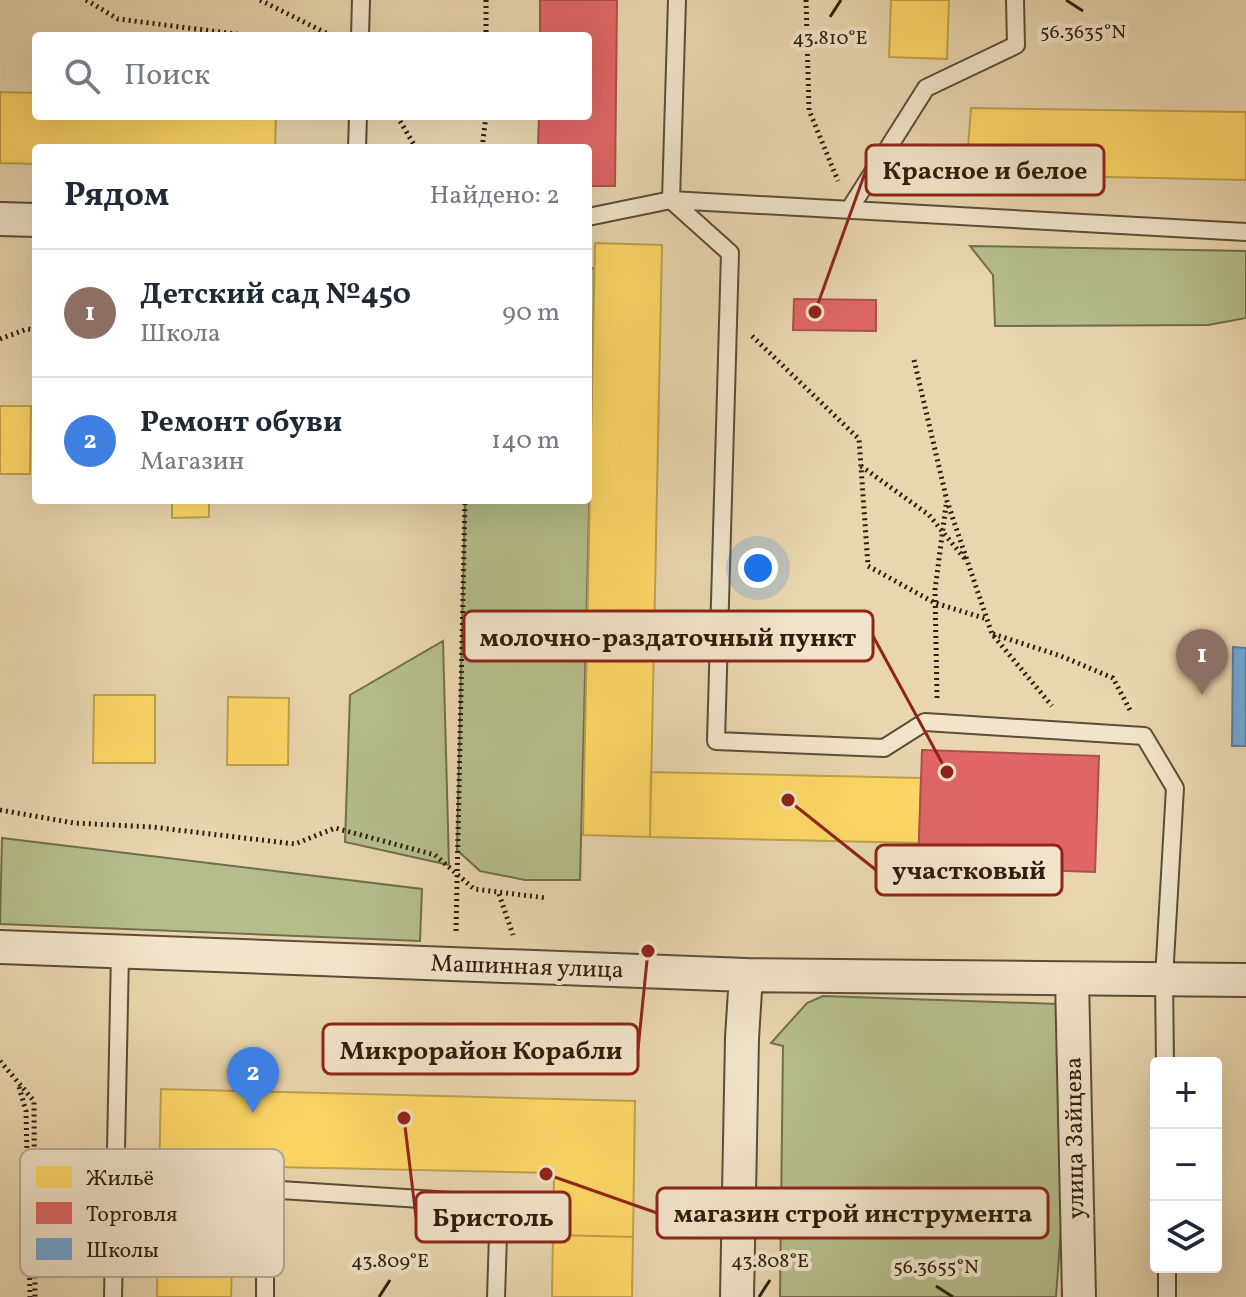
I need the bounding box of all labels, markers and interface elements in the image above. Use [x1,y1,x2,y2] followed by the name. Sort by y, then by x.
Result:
[1040,19,1126,47] text: 56.3635°N
[792,25,868,53] text: 43.810°E
[32,32,592,120] search box
[60,54,104,98] icon: search
[124,55,210,97] text: Поиск
[866,145,1104,195] callout: Красное и белое
[882,154,1088,190] text: Красное и белое
[64,173,169,220] text: Рядом
[430,178,560,214] text: Найдено: 2
[140,274,411,316] text: Детский сад №450
[85,295,95,331] text: 1
[502,295,560,331] text: 90 m
[140,316,221,352] text: Школа
[140,402,342,444] text: Ремонт обуви
[83,423,97,459] text: 2
[491,423,560,459] text: 140 m
[140,444,244,480] text: Магазин
[738,548,778,588] your location
[464,611,873,661] callout: молочно-раздаточный пункт
[480,621,857,657] text: молочно-раздаточный пункт
[1176,629,1228,695] pin: 1
[876,845,1062,895] callout: участковый
[892,854,1046,890] text: участковый
[430,948,624,988] street label: Машинная улица
[323,1024,638,1074] callout: Микрорайон Корабли
[340,1034,622,1070] text: Микрорайон Корабли
[227,1047,279,1113] pin: 2
[1058,1057,1094,1219] street label: улица Зайцева
[1150,1057,1222,1273] map controls
[1150,1057,1222,1129] button: +
[1150,1129,1222,1201] button: −
[20,1149,284,1277] legend
[86,1164,154,1195] text: Жильё
[657,1188,1048,1238] callout: магазин строй инструмента
[416,1192,570,1242] callout: Бристоль
[673,1197,1033,1233] text: магазин строй инструмента
[86,1200,177,1231] text: Торговля
[432,1201,554,1237] text: Бристоль
[1150,1201,1222,1273] button: layers
[86,1236,159,1267] text: Школы
[351,1248,429,1276] text: 43.809°E
[731,1248,809,1276] text: 43.808°E
[893,1254,979,1282] text: 56.3655°N

